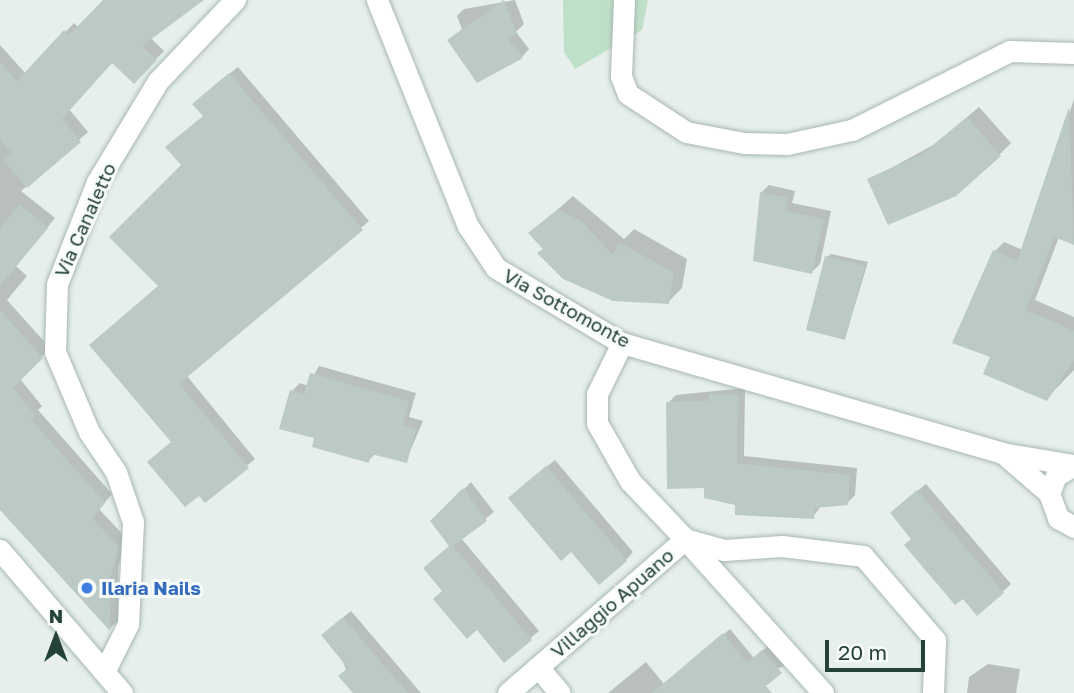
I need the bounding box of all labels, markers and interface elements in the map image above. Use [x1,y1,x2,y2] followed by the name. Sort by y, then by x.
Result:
[50,159,120,281] street label: Via Canaletto
[500,264,634,352] street label: Via Sottomonte
[546,544,678,662] street label: Villaggio Apuano
[101,577,201,599] place label: Ilaria Nails
[79,580,95,596] marker: Ilaria Nails
[21,602,91,672] north arrow
[49,604,63,627] text: N
[829,626,929,670] scale bar
[838,639,887,665] text: 20 m

